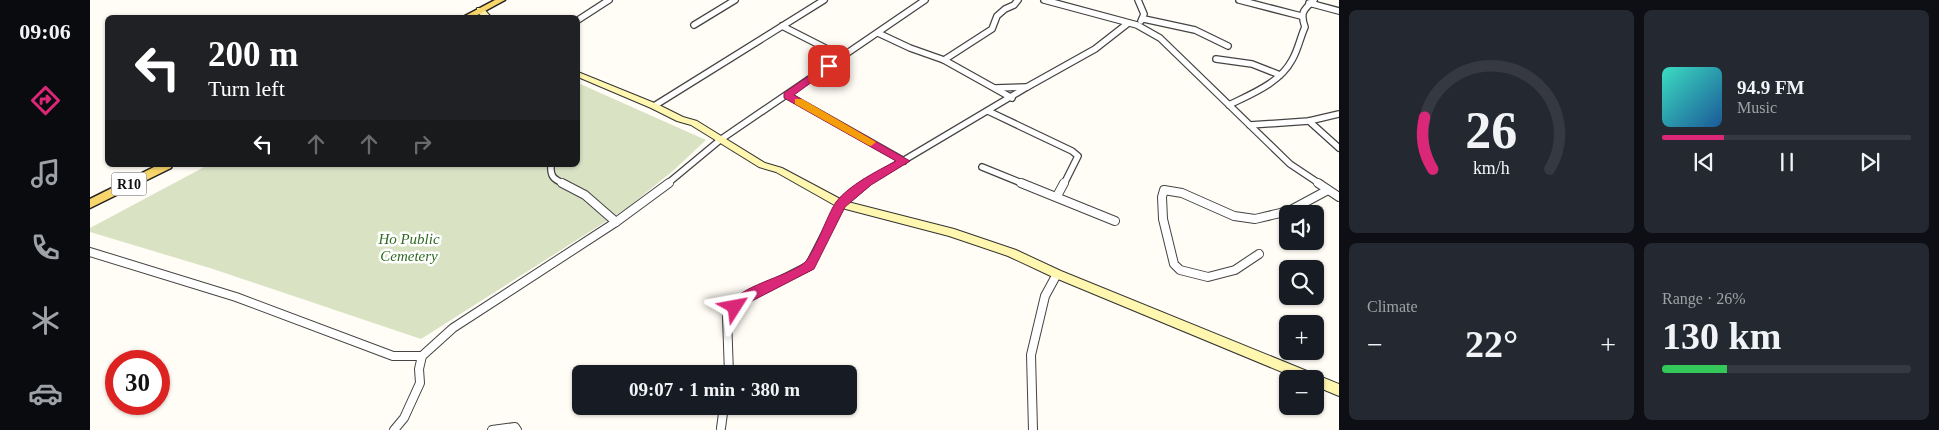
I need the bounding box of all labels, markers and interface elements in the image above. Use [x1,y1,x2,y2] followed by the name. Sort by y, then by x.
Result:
[19,19,71,44] text: 09:06
[125,35,190,100] icon: left
[208,35,298,74] text: 200 m
[808,45,850,87] pin
[815,52,843,80] icon: arrive
[208,76,285,101] text: Turn left
[1737,77,1805,98] text: 94.9 FM
[28,83,63,118] icon: directions
[1737,99,1777,116] text: Music
[1466,102,1518,159] text: 26
[249,130,277,158] icon: left
[302,130,330,158] icon: ahead
[355,130,383,158] icon: ahead
[408,130,436,158] icon: right
[1690,148,1718,176] icon: previous
[1773,148,1801,176] icon: pause
[1856,148,1884,176] icon: next
[28,156,63,191] icon: music
[1473,158,1510,178] text: km/h
[112,172,146,195] road number: R10
[1279,205,1324,415] map controls
[1279,205,1324,250] button: sound
[28,230,63,265] icon: phone
[377,231,440,264] park label: Ho Public Cemetery
[1279,260,1324,305] button: search
[708,280,760,332] position arrow
[1662,290,1746,307] text: Range · 26%
[1367,298,1418,315] text: Climate
[28,303,63,338] icon: climate
[1279,315,1324,360] button: +
[1662,315,1781,357] text: 130 km
[1465,323,1518,365] text: 22°
[1367,329,1383,360] text: −
[1600,329,1616,360] text: +
[105,350,170,415] speed limit sign: 30
[1279,370,1324,415] button: −
[28,376,63,411] icon: car
[629,379,800,400] text: 09:07 · 1 min · 380 m

